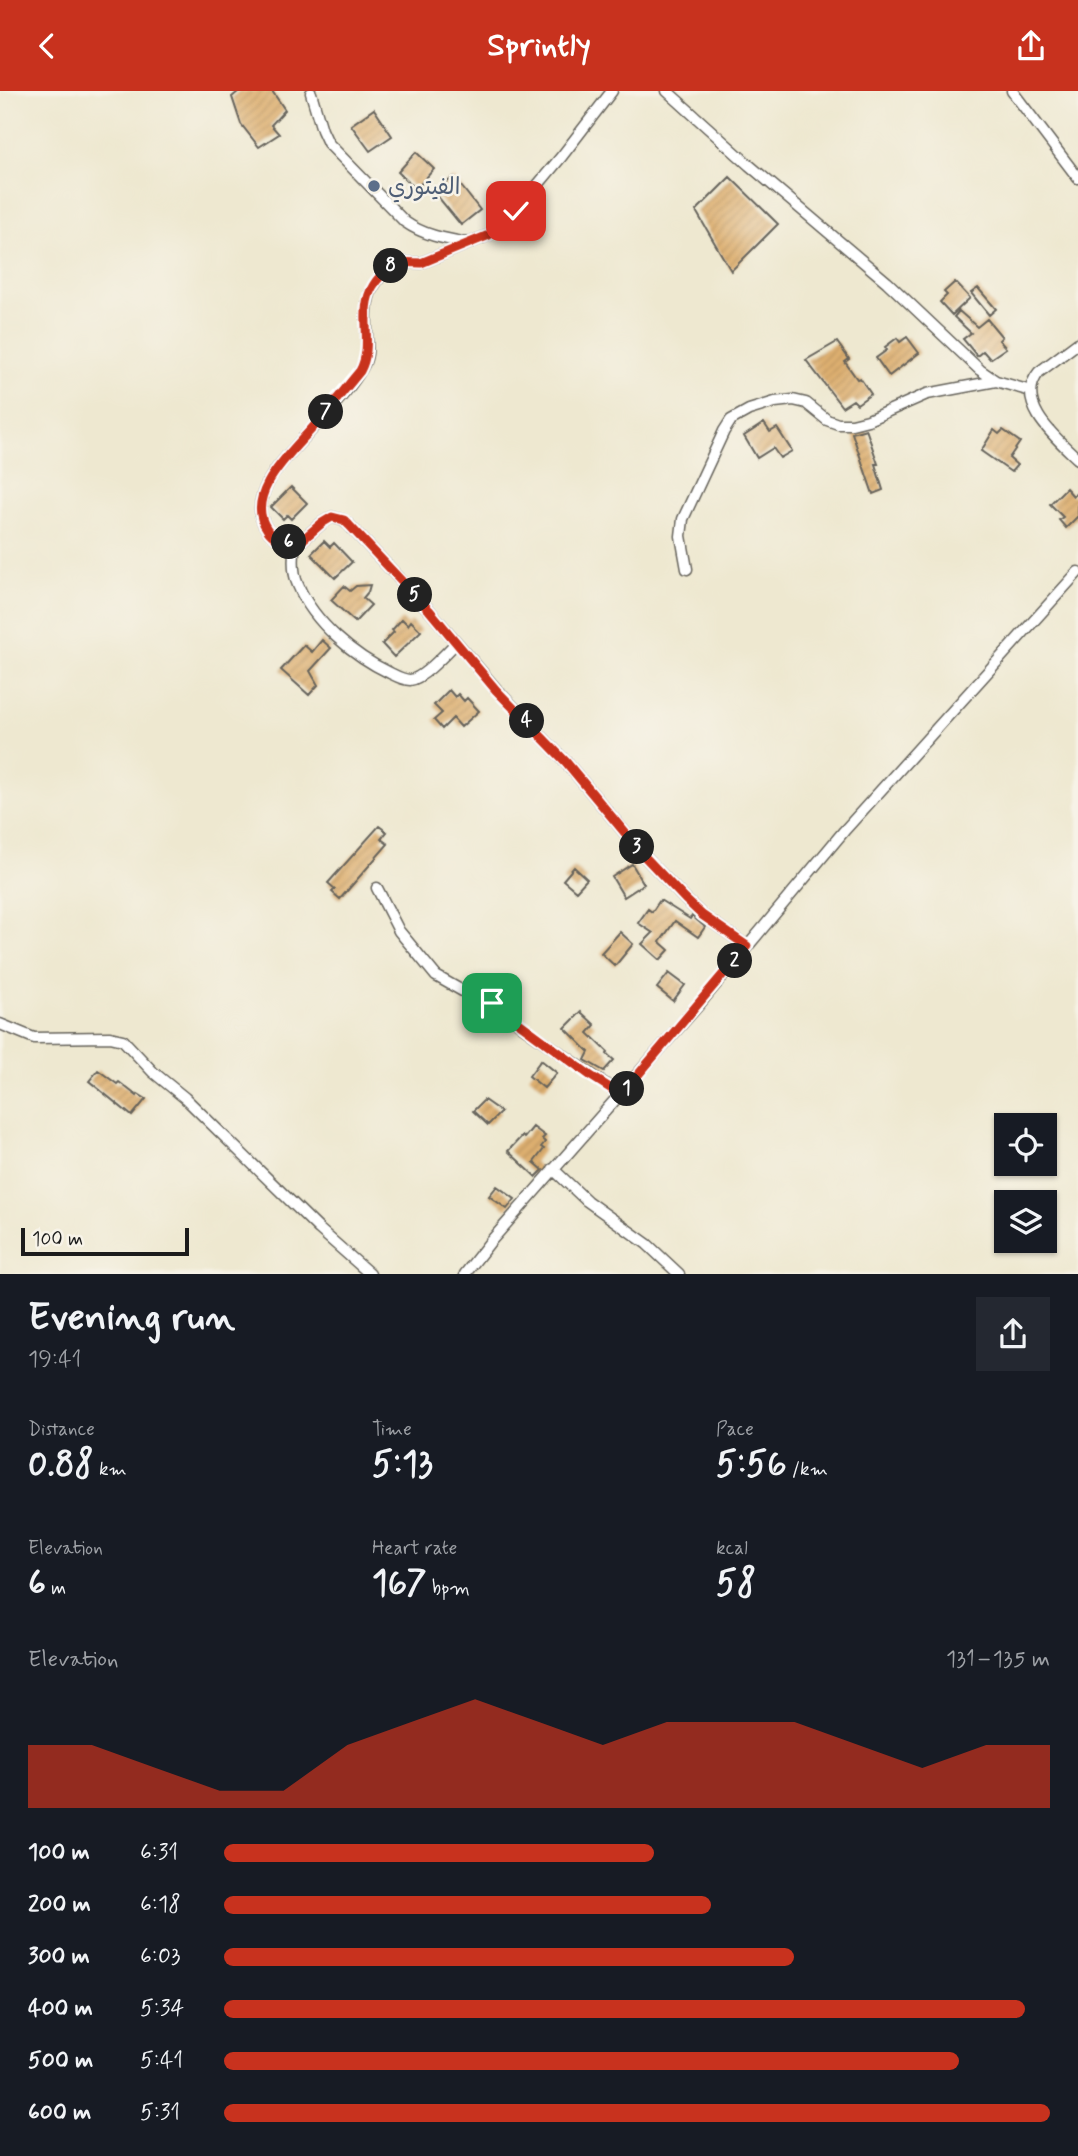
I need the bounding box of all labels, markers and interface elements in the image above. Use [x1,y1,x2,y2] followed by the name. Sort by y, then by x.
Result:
[487,25,591,67] text: Sprintly
[28,27,66,65] icon: back
[1012,27,1050,65] icon: share
[388,173,460,203] place label: الفيتوري
[366,178,382,194] marker: الفيتوري
[486,181,546,241] pin
[497,192,535,230] icon: check
[374,249,408,283] pin: 8
[385,253,396,278] text: 8
[308,395,344,429] pin: 7
[320,399,331,424] text: 7
[272,525,306,559] pin: 6
[284,529,293,554] text: 6
[398,577,432,613] pin: 5
[409,582,420,607] text: 5
[510,703,544,739] pin: 4
[521,708,532,733] text: 4
[620,829,654,865] pin: 3
[632,834,641,859] text: 3
[718,943,752,979] pin: 2
[730,948,739,973] text: 2
[462,973,522,1033] pin
[473,984,511,1022] icon: arrive
[610,1072,644,1107] pin: 1
[622,1076,631,1101] text: 1
[994,1113,1057,1253] map controls
[994,1113,1057,1176] button: locate
[994,1190,1057,1253] button: layers
[21,1225,189,1257] scale bar
[32,1227,83,1252] text: 100 m
[28,1294,235,1343] text: Evening run
[976,1297,1050,1371] button: share
[28,1345,81,1375] text: 19:41
[28,1417,95,1442] text: Distance
[372,1417,412,1442] text: Time
[716,1417,754,1442] text: Pace
[28,1442,94,1488] text: 0.88
[372,1442,433,1488] text: 5:13
[716,1442,787,1488] text: 5:56
[94,1457,127,1482] text: km
[787,1457,828,1482] text: /km
[28,1536,103,1561] text: Elevation
[372,1536,457,1561] text: Heart rate
[716,1536,748,1561] text: kcal
[28,1561,46,1607] text: 6
[372,1561,427,1607] text: 167
[716,1561,756,1607] text: 58
[46,1576,66,1601] text: m
[427,1576,470,1601] text: bpm
[28,1645,119,1675] text: Elevation
[946,1645,1050,1675] text: 131–135 m
[28,1838,90,1868] text: 100 m
[140,1838,178,1868] text: 6:31
[28,1890,91,1920] text: 200 m
[140,1890,181,1920] text: 6:18
[28,1942,90,1972] text: 300 m
[140,1942,181,1972] text: 6:03
[28,1994,93,2024] text: 400 m
[140,1994,184,2024] text: 5:34
[28,2046,93,2076] text: 500 m
[140,2046,183,2076] text: 5:41
[28,2098,91,2128] text: 600 m
[140,2098,180,2128] text: 5:31

